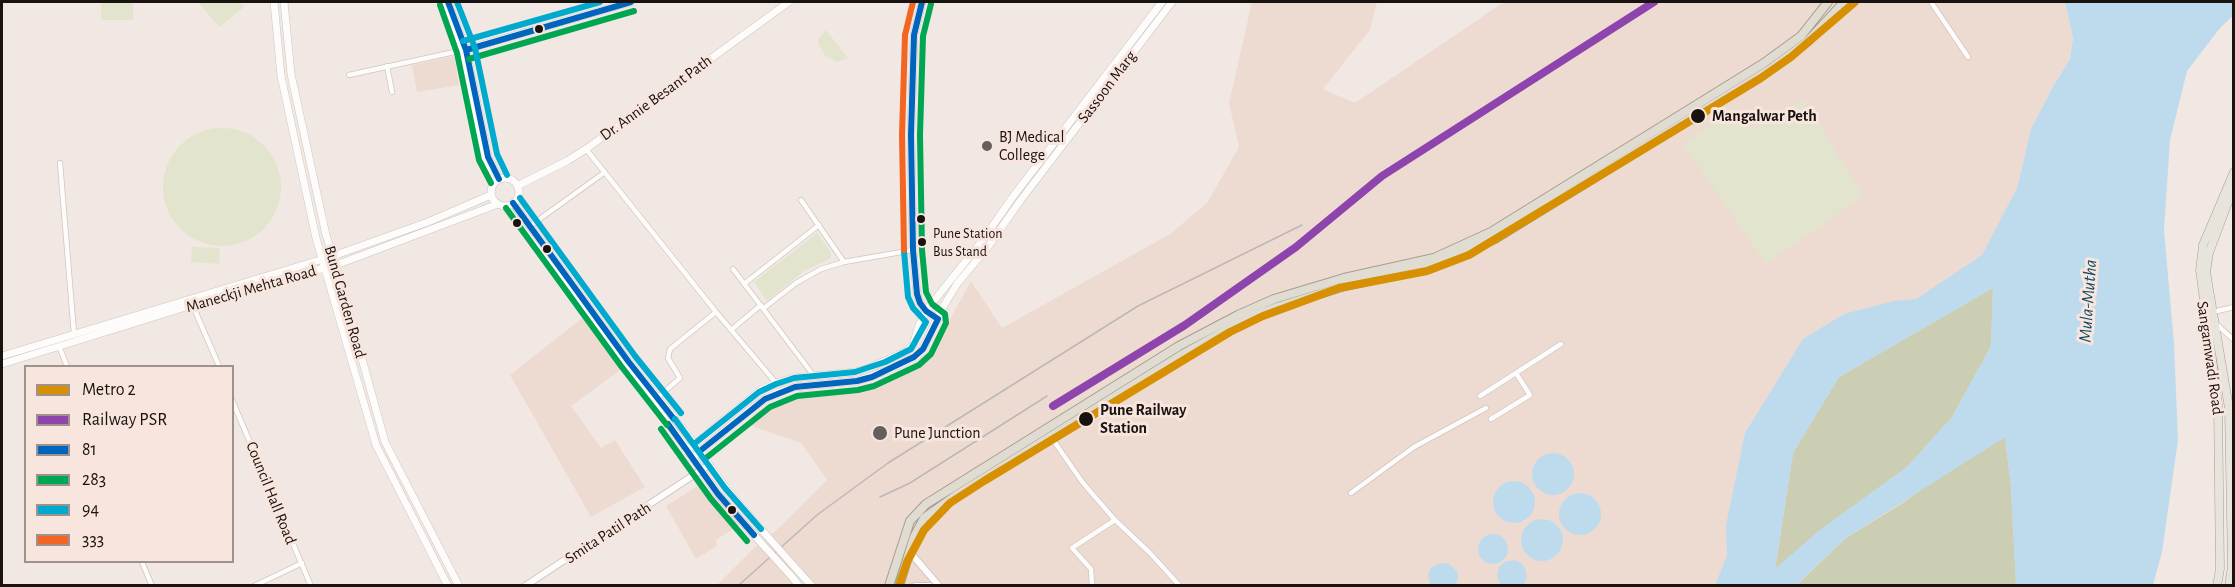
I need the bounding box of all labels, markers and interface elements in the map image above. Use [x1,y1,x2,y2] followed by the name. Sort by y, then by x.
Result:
[533,23,545,35] unlabelled marker
[1074,47,1140,127] street label: Sassoon Marg
[596,51,716,145] street label: Dr. Annie Besant Path
[1712,106,1817,126] place label: Mangalwar Peth
[1689,107,1707,125] marker: Mangalwar Peth
[999,127,1064,165] place label: BJ Medical College
[980,139,994,153] marker: BJ Medical College
[915,213,927,225] unlabelled marker
[511,217,523,229] unlabelled marker
[933,226,1002,258] place label: Pune Station Bus Stand
[916,236,928,248] marker: Pune Station Bus Stand
[541,243,553,255] unlabelled marker
[320,244,370,360] street label: Bund Garden Road
[2074,259,2102,343] water label: Mula-Mutha
[184,261,318,317] street label: Maneckji Mehta Road
[2193,300,2227,416] street label: Sangamwadi Road
[24,365,234,563] legend
[82,381,136,399] text: Metro 2
[1100,400,1186,438] place label: Pune Railway Station
[1077,410,1095,428] marker: Pune Railway Station
[82,411,167,429] text: Railway PSR
[894,423,981,443] place label: Pune Junction
[871,424,889,442] marker: Pune Junction
[242,439,300,547] street label: Council Hall Road
[82,441,97,459] text: 81
[82,471,106,489] text: 283
[561,498,655,568] street label: Smita Patil Path
[82,501,99,519] text: 94
[726,504,738,516] unlabelled marker
[82,531,104,549] text: 333

